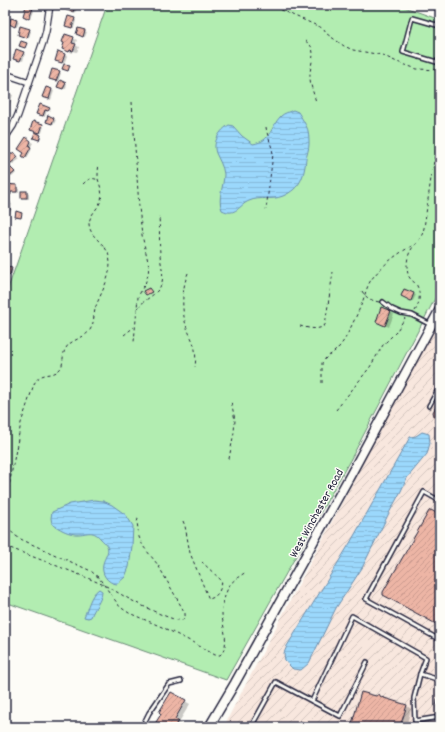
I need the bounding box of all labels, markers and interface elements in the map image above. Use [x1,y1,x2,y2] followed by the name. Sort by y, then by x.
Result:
[286,466,349,561] street label: West Winchester Road

